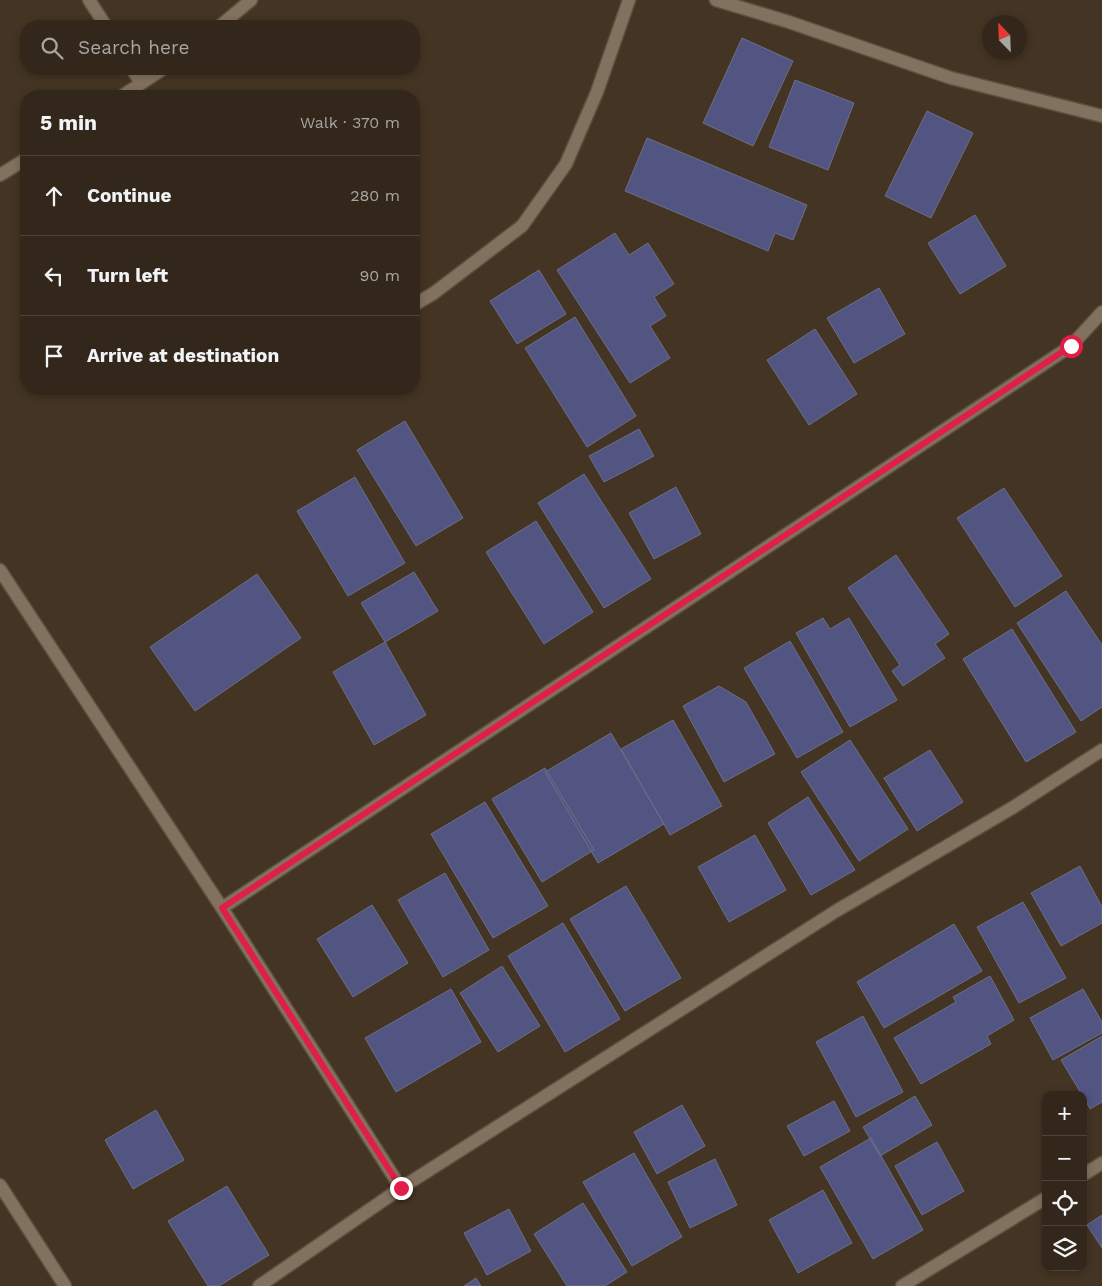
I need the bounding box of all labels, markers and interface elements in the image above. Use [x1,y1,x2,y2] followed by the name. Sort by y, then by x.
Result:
[982,15,1027,60] north arrow
[20,20,420,75] search box
[38,34,66,62] icon: search
[78,36,189,59] text: Search here
[40,110,97,135] text: 5 min
[300,113,400,132] text: Walk · 370 m
[40,182,68,210] icon: ahead
[87,184,171,207] text: Continue
[350,186,400,205] text: 280 m
[40,262,68,290] icon: left
[87,264,168,287] text: Turn left
[359,266,400,285] text: 90 m
[1060,335,1083,358] route start
[40,342,68,370] icon: arrive
[87,344,279,367] text: Arrive at destination
[1042,1091,1087,1271] map controls
[1042,1091,1087,1136] button: +
[1042,1136,1087,1181] button: −
[390,1177,413,1200] route end
[1042,1181,1087,1226] button: locate
[1042,1226,1087,1271] button: layers

